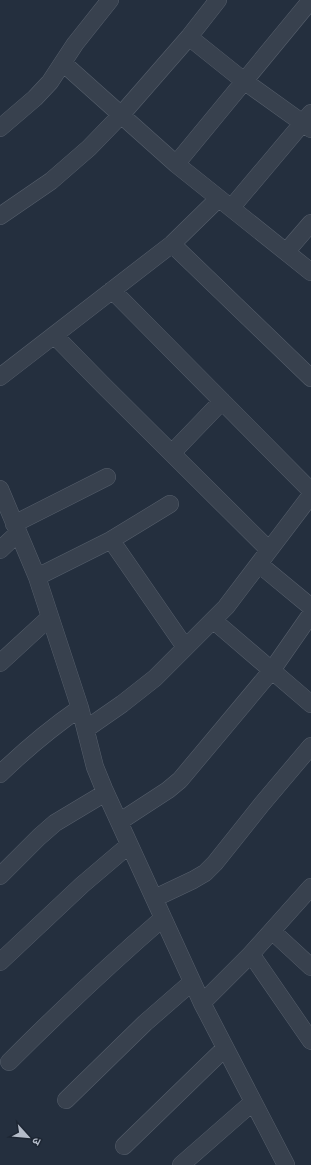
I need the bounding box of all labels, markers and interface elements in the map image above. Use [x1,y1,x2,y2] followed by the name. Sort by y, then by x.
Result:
[8,1117,48,1157] north arrow
[29,1135,45,1149] text: उ

